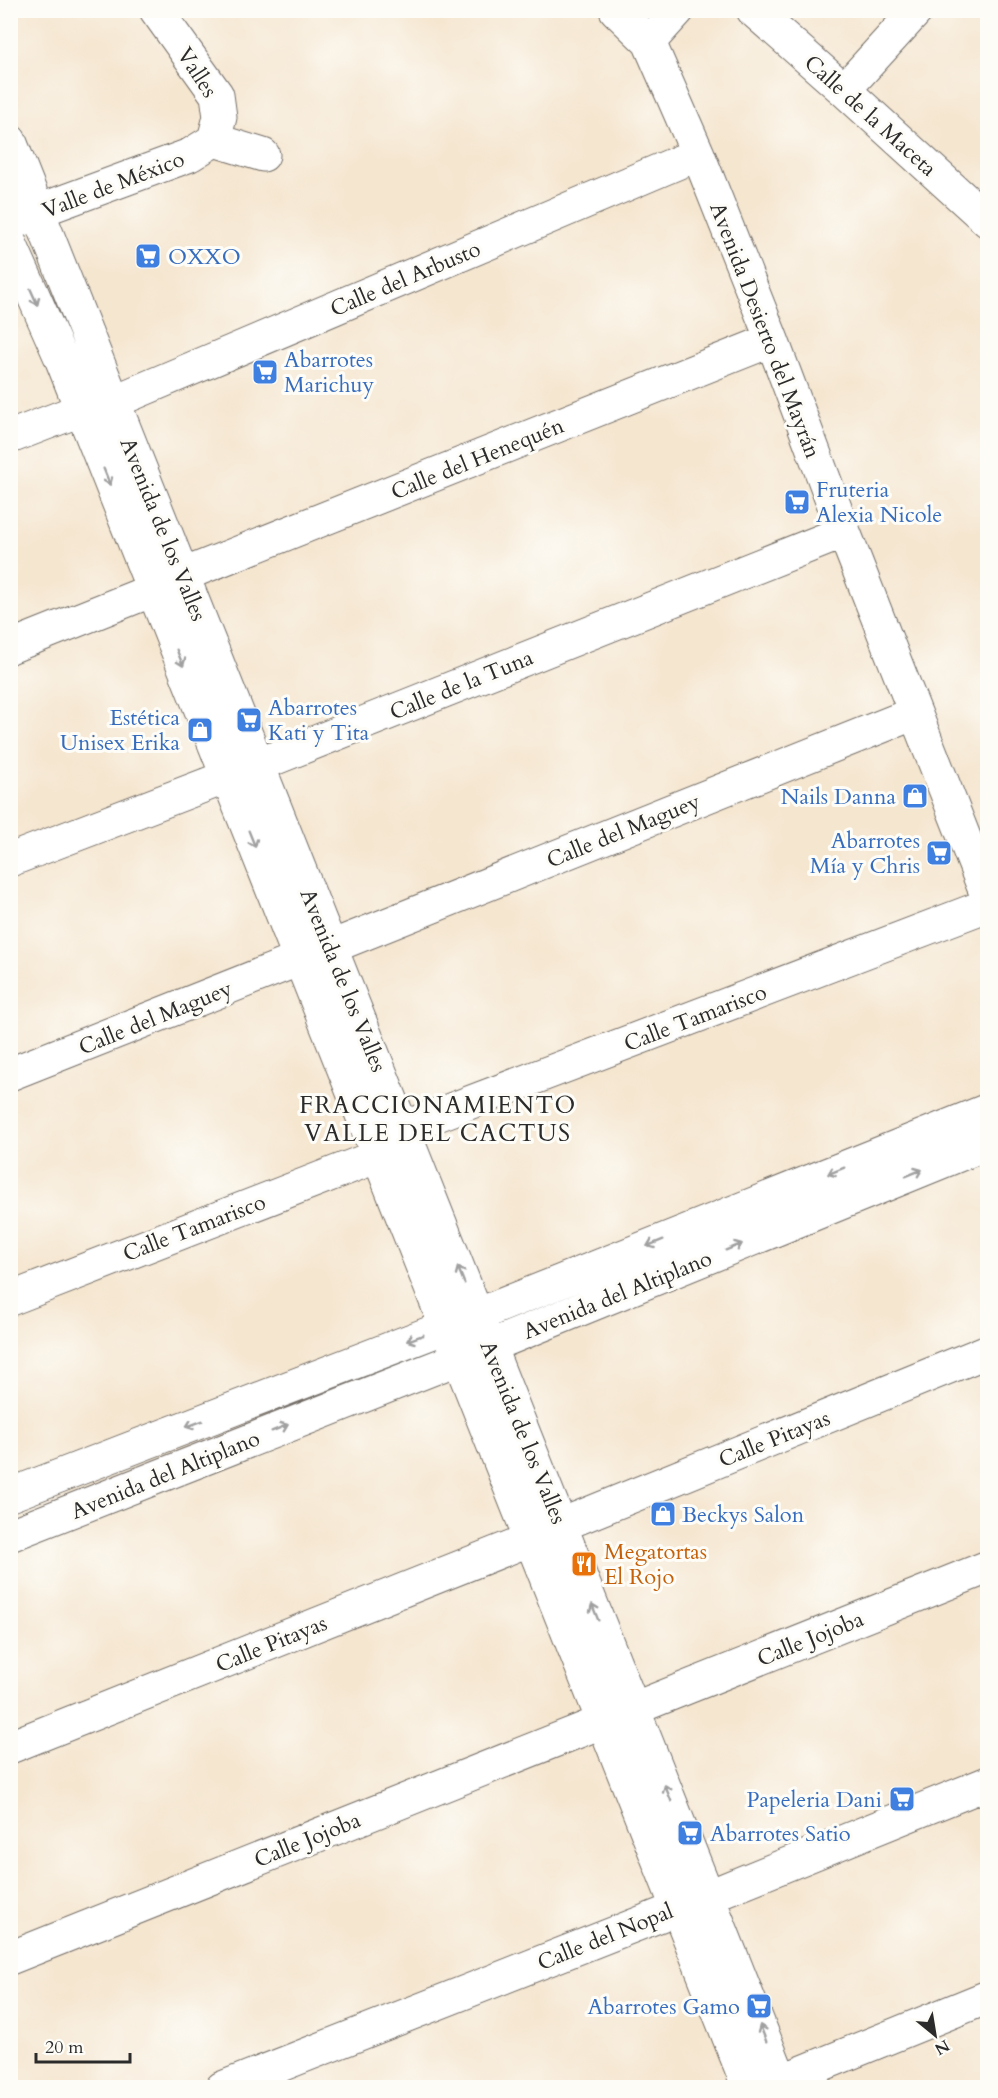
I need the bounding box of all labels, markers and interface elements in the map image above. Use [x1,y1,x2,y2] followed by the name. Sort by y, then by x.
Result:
[170,42,225,103] street label: Valles
[798,48,943,184] street label: Calle de la Maceta
[38,144,189,226] street label: Valle de México
[702,198,828,463] street label: Avenida Desierto del Mayrán
[326,234,485,324] street label: Calle del Arbusto
[133,241,163,271] supermarket icon: OXXO
[168,242,241,272] place label: OXXO
[29,287,40,305] one-way arrow
[284,345,375,400] place label: Abarrotes Marichuy
[250,357,280,387] supermarket icon: Abarrotes Marichuy
[387,410,569,507] street label: Calle del Henequén
[113,433,214,625] street label: Avenida de los Valles
[102,468,113,486] one-way arrow
[816,475,942,530] place label: Fruteria Alexia Nicole
[782,487,812,517] supermarket icon: Fruteria Alexia Nicole
[385,642,538,727] street label: Calle de la Tuna
[175,649,186,667] one-way arrow
[268,693,370,748] place label: Abarrotes Kati y Tita
[60,703,180,758] place label: Estética Unisex Erika
[234,705,264,735] supermarket icon: Abarrotes Kati y Tita
[185,715,215,745] shop icon: Estética Unisex Erika
[900,781,930,811] shop icon: Nails Danna
[781,782,896,812] place label: Nails Danna
[542,786,705,875] street label: Calle del Maguey
[810,826,920,881] place label: Abarrotes Mía y Chris
[247,830,258,848] one-way arrow
[924,838,954,868] supermarket icon: Abarrotes Mía y Chris
[293,884,394,1076] street label: Avenida de los Valles
[74,973,237,1062] street label: Calle del Maguey
[620,977,771,1059] street label: Calle Tamarisco
[299,1089,577,1150] district label: FRACCIONAMIENTO VALLE DEL CACTUS
[827,1166,846,1177] one-way arrow
[904,1167,923,1178] one-way arrow
[119,1187,270,1269] street label: Calle Tamarisco
[646,1238,665,1249] one-way arrow
[724,1241,742,1252] one-way arrow
[518,1243,716,1347] street label: Avenida del Altiplano
[455,1266,466,1285] one-way arrow
[406,1333,425,1344] one-way arrow
[473,1336,574,1528] street label: Avenida de los Valles
[714,1403,834,1475] street label: Calle Pitayas
[185,1419,204,1430] one-way arrow
[270,1422,288,1433] one-way arrow
[66,1423,264,1527] street label: Avenida del Altiplano
[648,1499,678,1529] shop icon: Beckys Salon
[682,1500,805,1530] place label: Beckys Salon
[604,1537,707,1592] place label: Megatortas El Rojo
[569,1549,599,1579] restaurant icon: Megatortas El Rojo
[589,1603,600,1622] one-way arrow
[753,1604,868,1674] street label: Calle Jojoba
[211,1608,331,1680] street label: Calle Pitayas
[662,1784,673,1803] one-way arrow
[887,1784,917,1814] supermarket icon: Papeleria Dani
[746,1785,882,1815] place label: Papeleria Dani
[250,1805,365,1875] street label: Calle Jojoba
[675,1818,705,1848] supermarket icon: Abarrotes Satio
[710,1819,851,1849] place label: Abarrotes Satio
[533,1896,678,1978] street label: Calle del Nopal
[744,1991,774,2021] supermarket icon: Abarrotes Gamo
[587,1992,740,2022] place label: Abarrotes Gamo
[905,2005,965,2065] north arrow
[757,2024,768,2043] one-way arrow
[36,2026,130,2064] scale bar
[930,2034,954,2060] text: N
[45,2035,84,2060] text: 20 m

